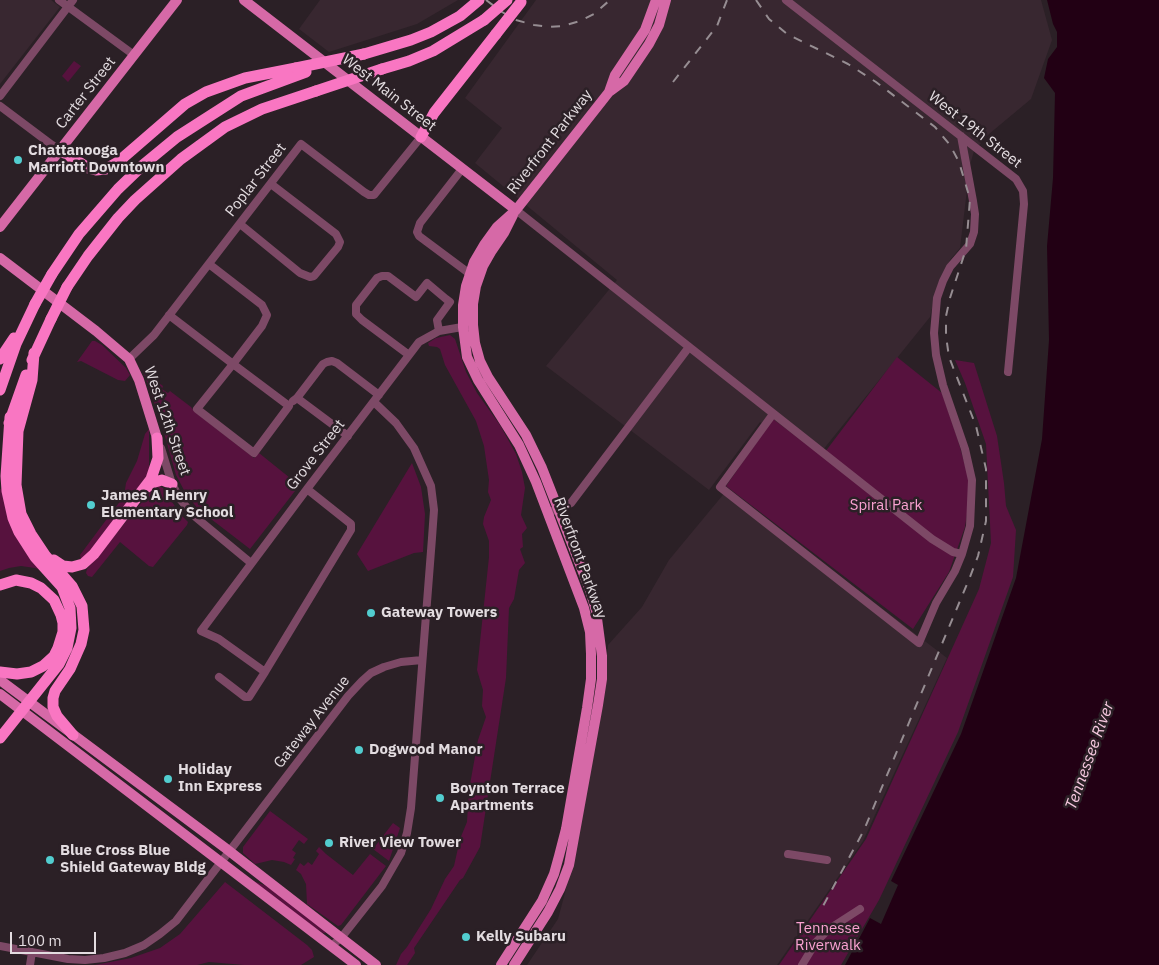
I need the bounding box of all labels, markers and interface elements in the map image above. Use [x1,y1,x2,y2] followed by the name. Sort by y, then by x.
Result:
[338,51,440,135] street label: West Main Street
[52,53,120,133] street label: Carter Street
[504,86,596,198] street label: Riverfront Parkway
[925,88,1025,172] street label: West 19th Street
[222,140,290,220] street label: Poplar Street
[28,142,164,177] place label: Chattanooga Marriott Downtown
[12,154,24,166] marker: Chattanooga Marriott Downtown
[140,364,194,478] street label: West 12th Street
[283,416,349,494] street label: Grove Street
[101,487,233,522] place label: James A Henry Elementary School
[550,495,610,621] street label: Riverfront Parkway
[850,497,922,515] park label: Spiral Park
[85,499,97,511] marker: James A Henry Elementary School
[381,604,497,622] place label: Gateway Towers
[365,607,377,619] marker: Gateway Towers
[270,672,354,772] street label: Gateway Avenue
[1062,699,1118,813] water label: Tennessee River
[369,741,483,759] place label: Dogwood Manor
[353,744,365,756] marker: Dogwood Manor
[178,761,262,796] place label: Holiday Inn Express
[162,773,174,785] marker: Holiday Inn Express
[450,780,565,815] place label: Boynton Terrace Apartments
[434,792,446,804] marker: Boynton Terrace Apartments
[339,834,461,852] place label: River View Tower
[323,837,335,849] marker: River View Tower
[60,842,206,877] place label: Blue Cross Blue Shield Gateway Bldg
[44,854,56,866] marker: Blue Cross Blue Shield Gateway Bldg
[795,920,861,955] park label: Tennesse Riverwalk
[12,922,99,954] scale bar
[476,928,566,946] place label: Kelly Subaru
[18,931,62,950] text: 100 m
[460,931,472,943] marker: Kelly Subaru

